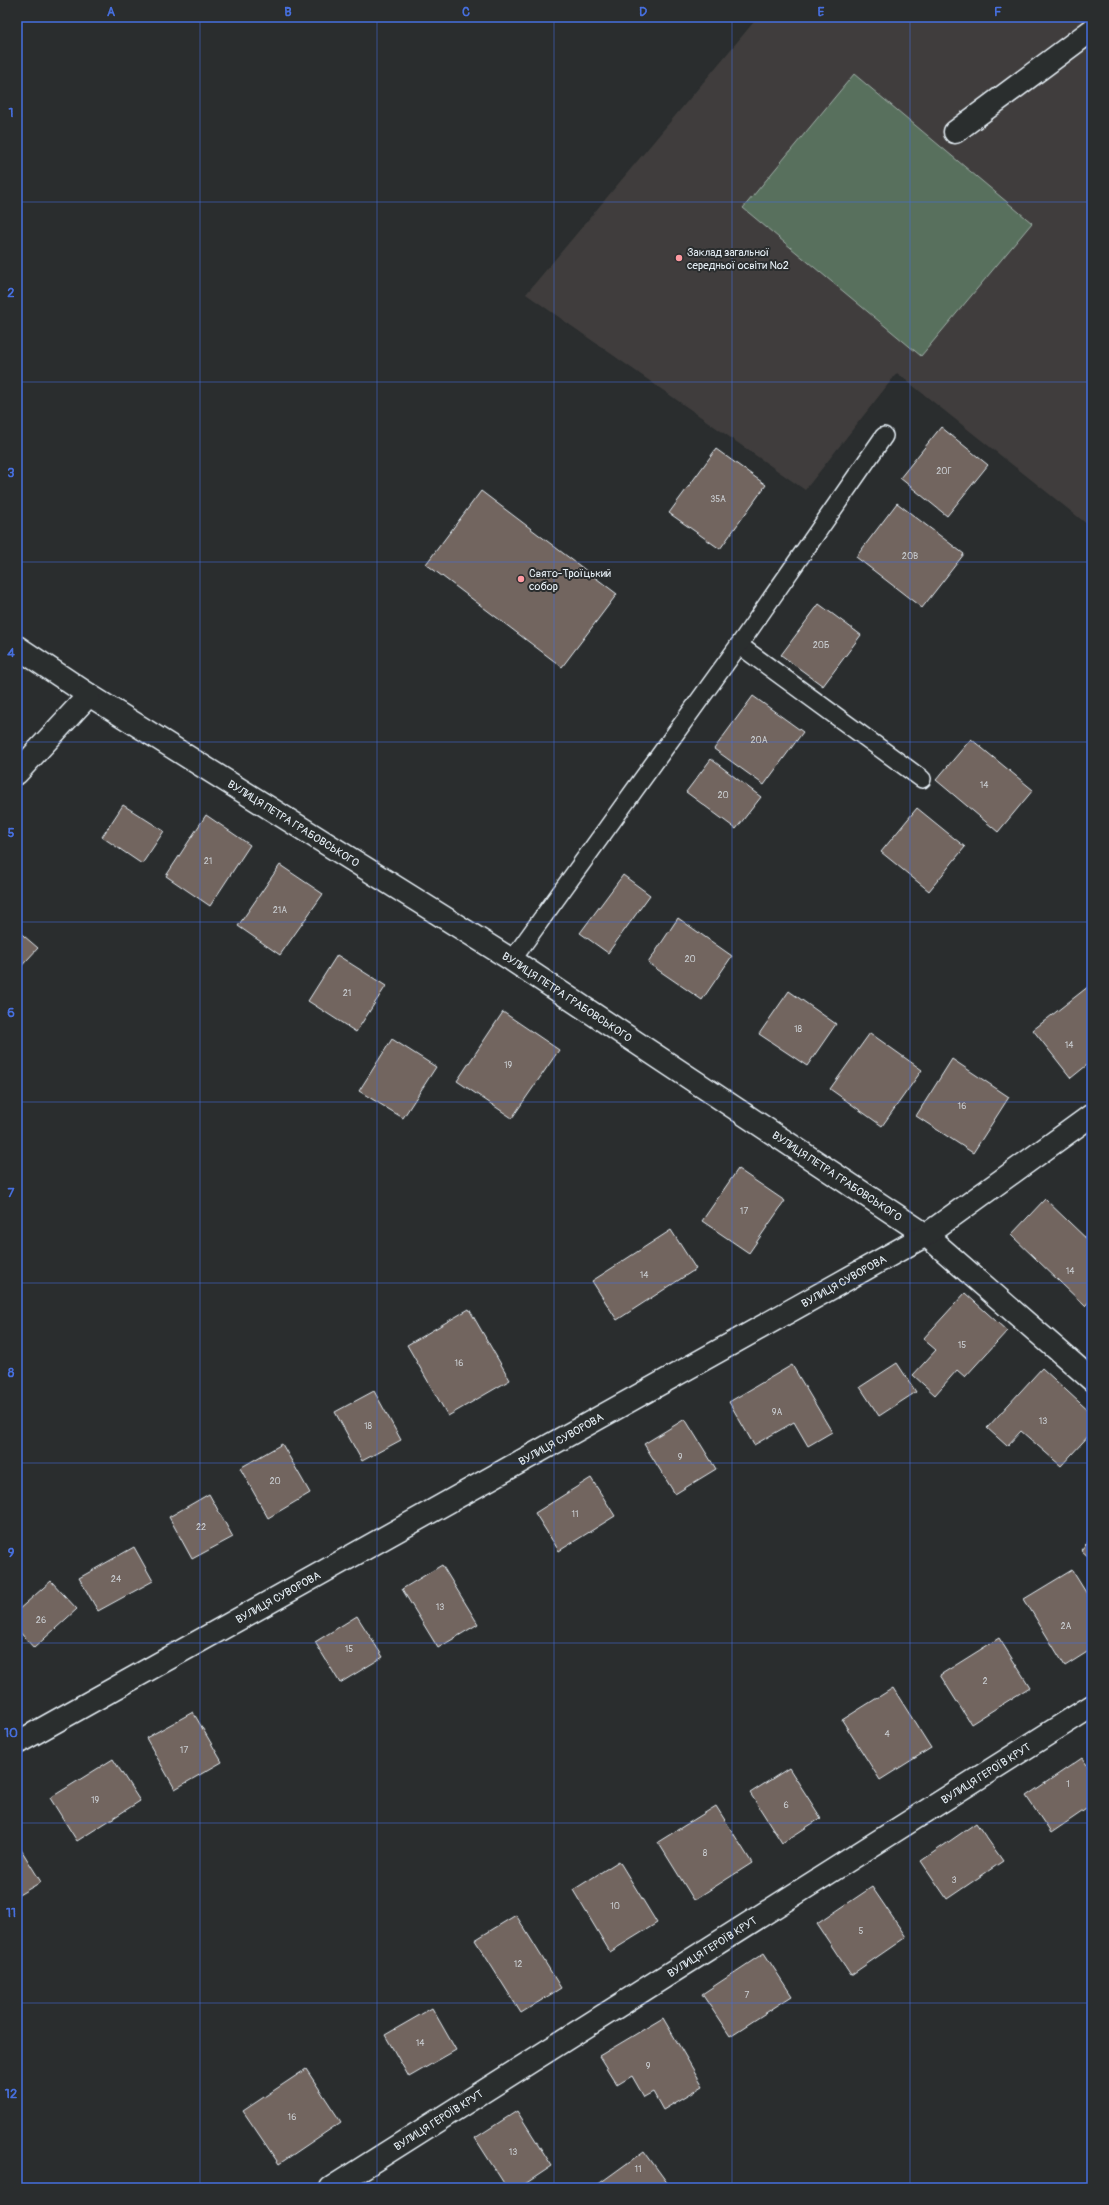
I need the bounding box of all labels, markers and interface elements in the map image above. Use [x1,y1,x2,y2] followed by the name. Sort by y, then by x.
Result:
[107,4,116,20] text: A
[284,4,292,20] text: B
[462,4,470,20] text: C
[639,4,647,20] text: D
[818,4,825,20] text: E
[994,4,1002,20] text: F
[8,105,14,121] text: 1
[687,246,789,272] place label: Заклад загальної середньої освіти №2
[674,253,684,263] marker: Заклад загальної середньої освіти №2
[7,285,15,301] text: 2
[7,465,15,481] text: 3
[936,466,952,477] house number: 20Г
[710,494,726,505] house number: 35А
[902,551,918,562] house number: 20В
[529,567,611,593] place label: Свято-Троїцький собор
[516,574,526,584] marker: Свято-Троїцький собор
[813,640,829,651] house number: 20Б
[7,645,15,661] text: 4
[750,735,768,746] house number: 20А
[225,777,362,869] street label: ВУЛИЦЯ ПЕТРА ГРАБОВСЬКОГО
[980,780,989,791] house number: 14
[717,790,729,801] house number: 20
[7,825,15,841] text: 5
[204,856,212,867] house number: 21
[273,905,287,916] house number: 21А
[500,949,634,1044] street label: ВУЛИЦЯ ПЕТРА ГРАБОВСЬКОГО
[684,954,696,965] house number: 20
[343,988,351,999] house number: 21
[7,1005,15,1021] text: 6
[794,1024,802,1035] house number: 18
[1065,1040,1074,1051] house number: 14
[504,1060,512,1071] house number: 19
[958,1101,966,1112] house number: 16
[770,1128,904,1224] street label: ВУЛИЦЯ ПЕТРА ГРАБОВСЬКОГО
[8,1185,15,1201] text: 7
[740,1206,748,1217] house number: 17
[799,1252,888,1310] street label: ВУЛИЦЯ СУВОРОВА
[1066,1266,1075,1277] house number: 14
[640,1270,649,1281] house number: 14
[958,1340,966,1351] house number: 15
[455,1358,463,1369] house number: 16
[8,1365,15,1381] text: 8
[772,1407,782,1418] house number: 9А
[516,1410,606,1468] street label: ВУЛИЦЯ СУВОРОВА
[1039,1416,1047,1427] house number: 13
[364,1421,372,1432] house number: 18
[678,1452,683,1463] house number: 9
[269,1476,281,1487] house number: 20
[571,1509,579,1520] house number: 11
[196,1522,206,1533] house number: 22
[8,1545,15,1561] text: 9
[233,1568,323,1626] street label: ВУЛИЦЯ СУВОРОВА
[111,1574,122,1585] house number: 24
[436,1602,444,1613] house number: 13
[36,1615,46,1626] house number: 26
[1061,1621,1072,1632] house number: 2А
[345,1644,353,1655] house number: 15
[982,1676,988,1687] house number: 2
[4,1725,18,1741] text: 10
[884,1729,890,1740] house number: 4
[939,1740,1033,1806] street label: ВУЛИЦЯ ГЕРОЇВ КРУТ
[180,1745,188,1756] house number: 17
[1066,1779,1070,1790] house number: 1
[91,1795,99,1806] house number: 19
[783,1800,789,1811] house number: 6
[703,1848,708,1859] house number: 8
[951,1875,957,1886] house number: 3
[610,1901,620,1912] house number: 10
[6,1905,16,1921] text: 11
[665,1914,759,1980] street label: ВУЛИЦЯ ГЕРОЇВ КРУТ
[859,1926,864,1937] house number: 5
[514,1959,522,1970] house number: 12
[745,1990,750,2001] house number: 7
[416,2038,425,2049] house number: 14
[646,2061,651,2072] house number: 9
[5,2086,17,2102] text: 12
[391,2087,485,2153] street label: ВУЛИЦЯ ГЕРОЇВ КРУТ
[288,2112,296,2123] house number: 16
[509,2147,517,2158] house number: 13
[634,2164,642,2175] house number: 11

